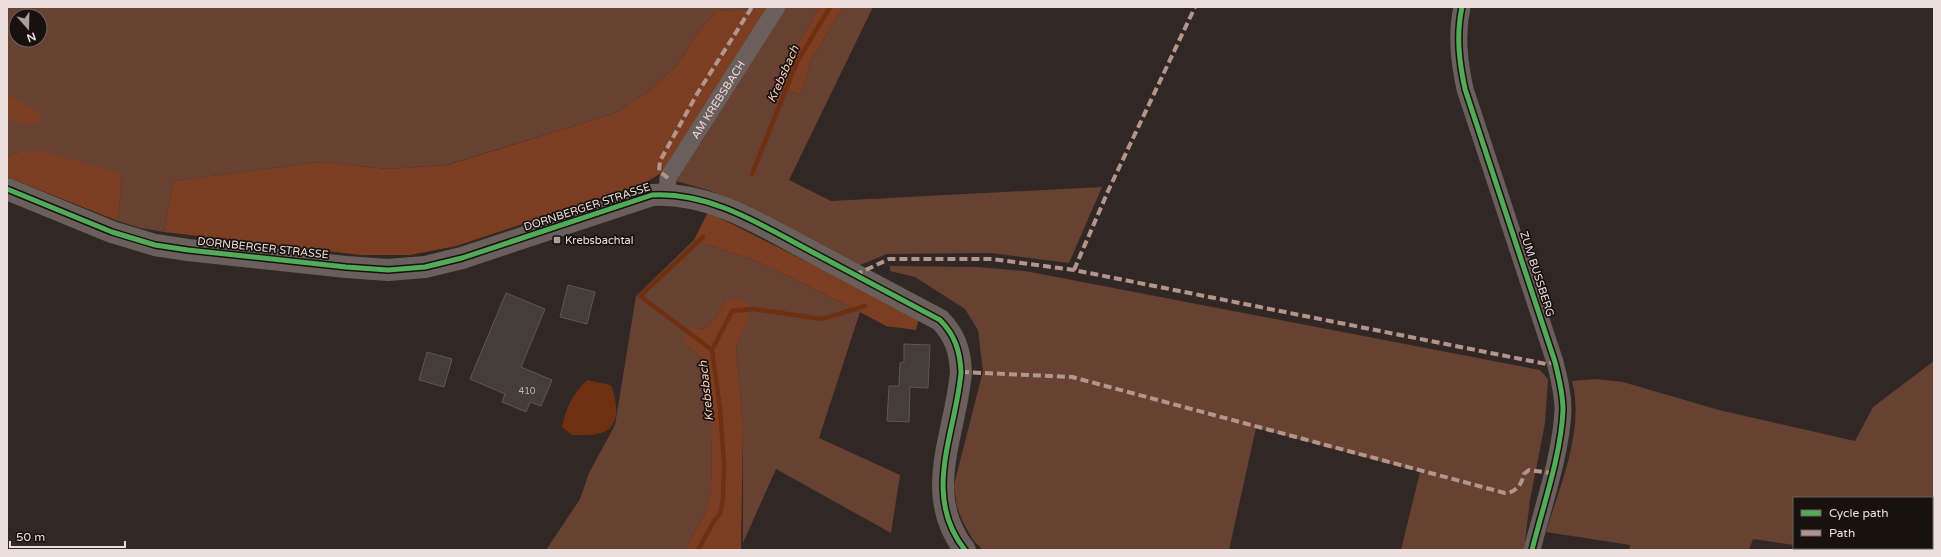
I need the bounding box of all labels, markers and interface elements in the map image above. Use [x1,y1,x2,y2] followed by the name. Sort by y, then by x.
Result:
[8,8,48,48] north arrow
[25,29,38,45] text: N
[764,43,802,105] water label: Krebsbach
[688,58,748,141] street label: AM KREBSBACH
[522,180,652,234] street label: DORNBERGER STRASSE
[1517,230,1557,318] street label: ZUM BUSSBERG
[565,234,634,247] place label: Krebsbachtal
[197,235,329,261] street label: DORNBERGER STRASSE
[552,235,562,245] marker: Krebsbachtal
[696,359,716,422] water label: Krebsbach
[519,386,536,397] house number: 410
[1793,497,1933,549] legend
[1829,506,1888,520] text: Cycle path
[10,523,125,549] scale bar
[1829,526,1855,540] text: Path
[16,530,45,544] text: 50 m

